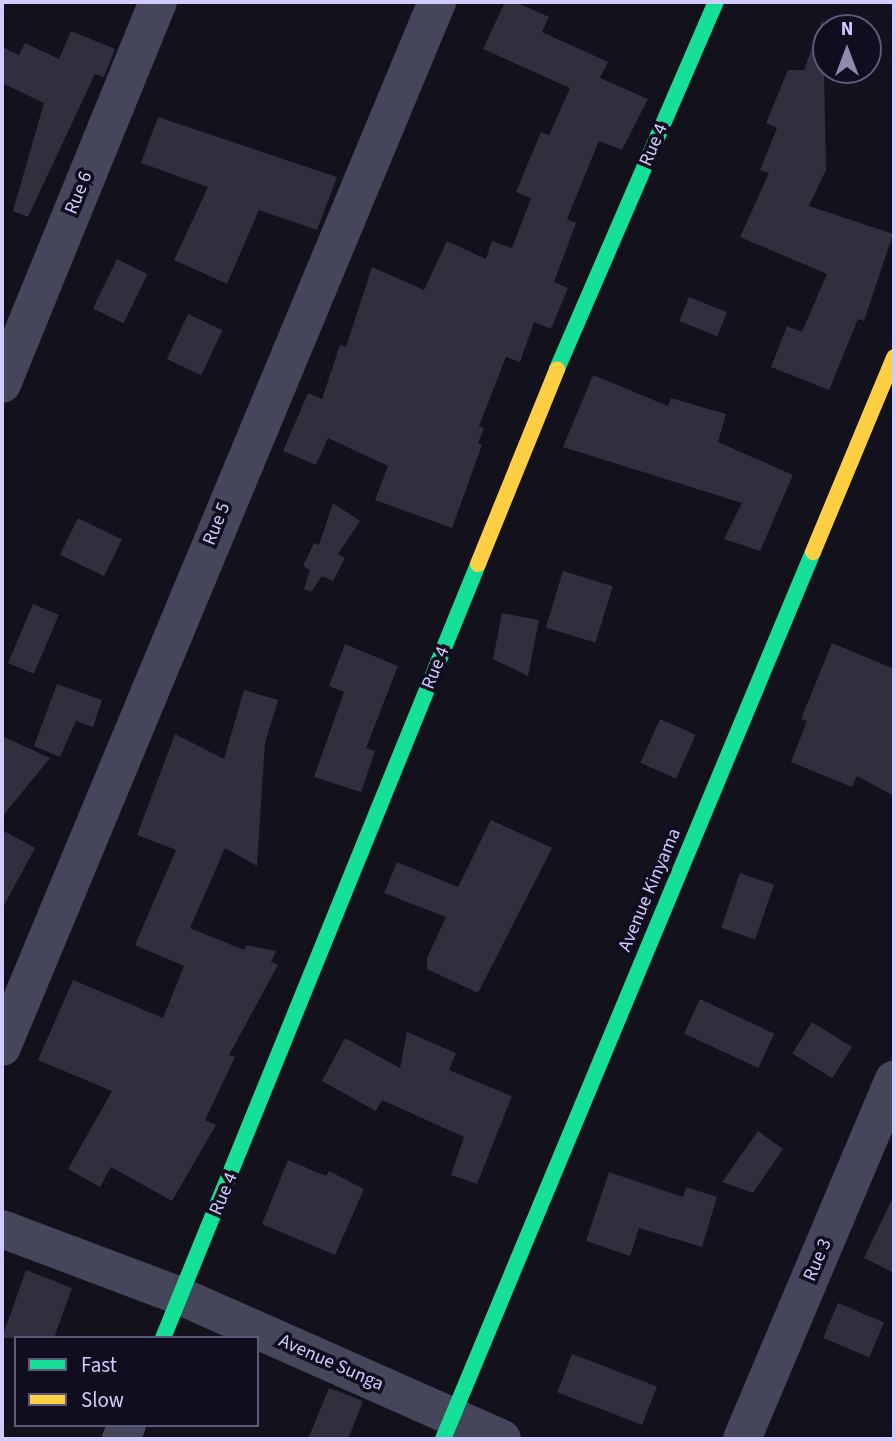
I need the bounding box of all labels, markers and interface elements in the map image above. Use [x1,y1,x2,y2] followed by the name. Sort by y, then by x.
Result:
[812,14,882,84] north arrow
[841,16,853,43] text: N
[635,120,673,170] street label: Rue 4
[60,168,98,218] street label: Rue 6
[198,499,236,549] street label: Rue 5
[417,643,455,693] street label: Rue 4
[614,825,686,955] street label: Avenue Kinyama
[205,1169,243,1219] street label: Rue 4
[799,1235,837,1285] street label: Rue 3
[275,1330,387,1396] street label: Avenue Sunga
[14,1336,259,1427] legend
[81,1350,117,1380] text: Fast
[81,1385,124,1415] text: Slow

